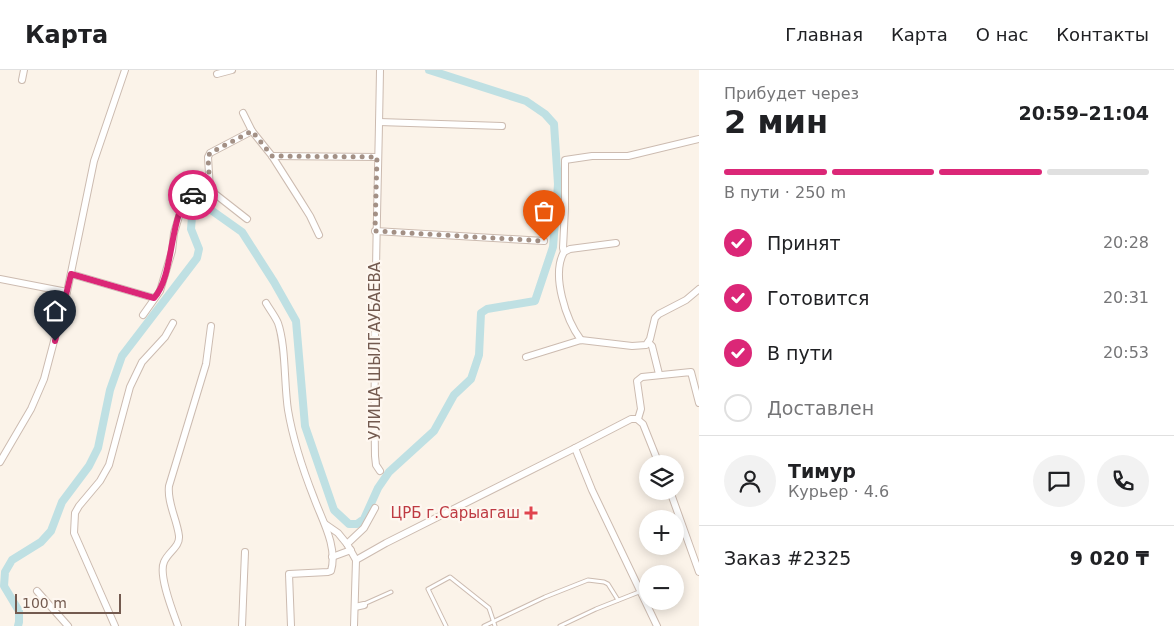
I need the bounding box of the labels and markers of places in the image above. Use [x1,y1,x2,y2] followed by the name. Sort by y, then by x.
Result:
[523,190,565,241] pin
[34,290,76,341] pin
[391,504,520,522] place label: ЦРБ г.Сарыагаш
[524,506,538,520] marker: ЦРБ г.Сарыагаш

